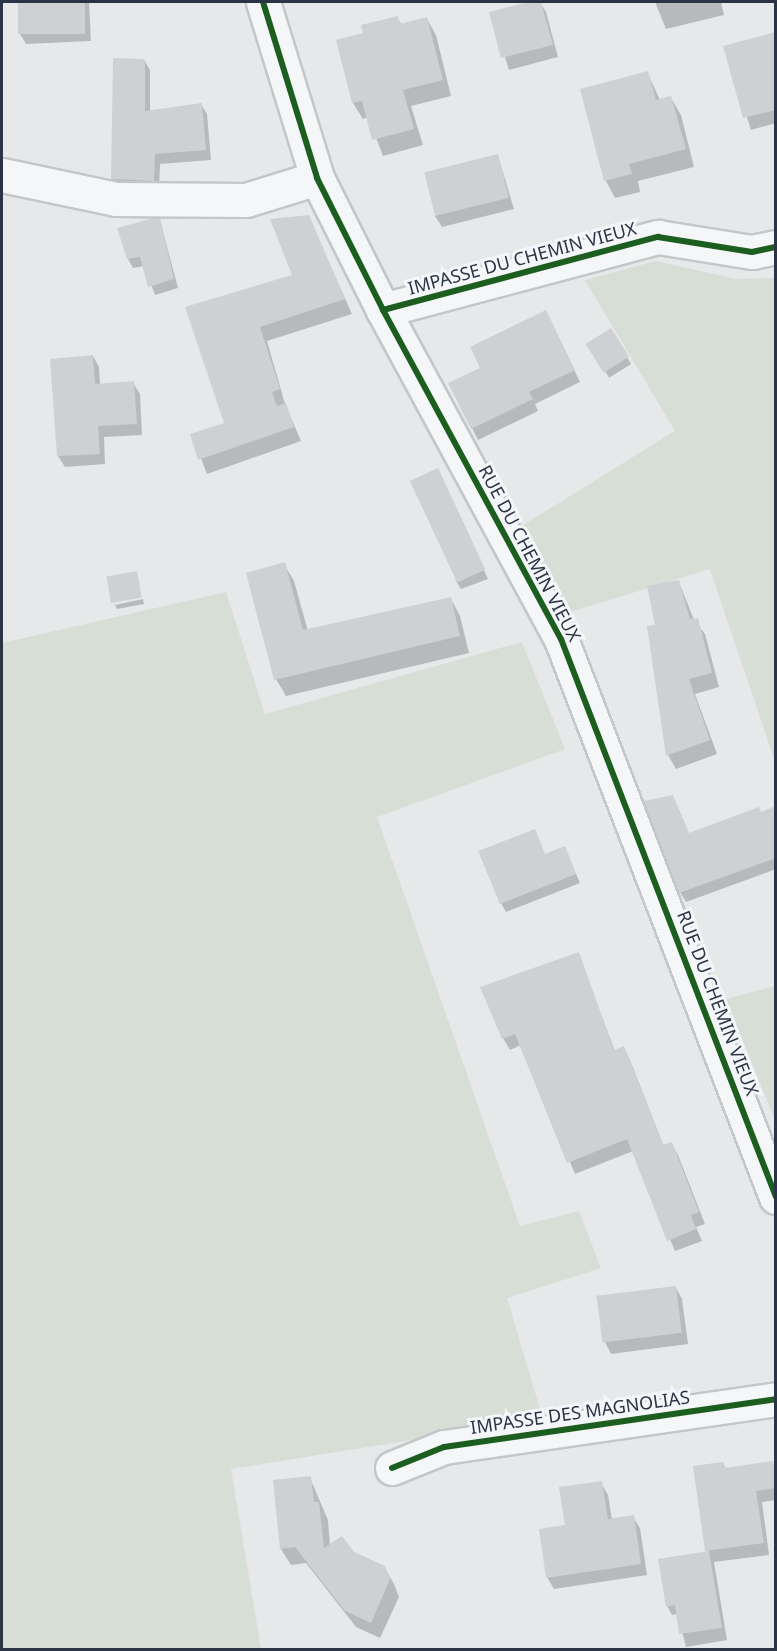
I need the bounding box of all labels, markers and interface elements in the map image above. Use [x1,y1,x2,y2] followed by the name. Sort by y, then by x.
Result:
[405,217,639,299] street label: IMPASSE DU CHEMIN VIEUX
[474,461,586,645] street label: RUE DU CHEMIN VIEUX
[673,908,763,1098] street label: RUE DU CHEMIN VIEUX
[469,1386,691,1438] street label: IMPASSE DES MAGNOLIAS

